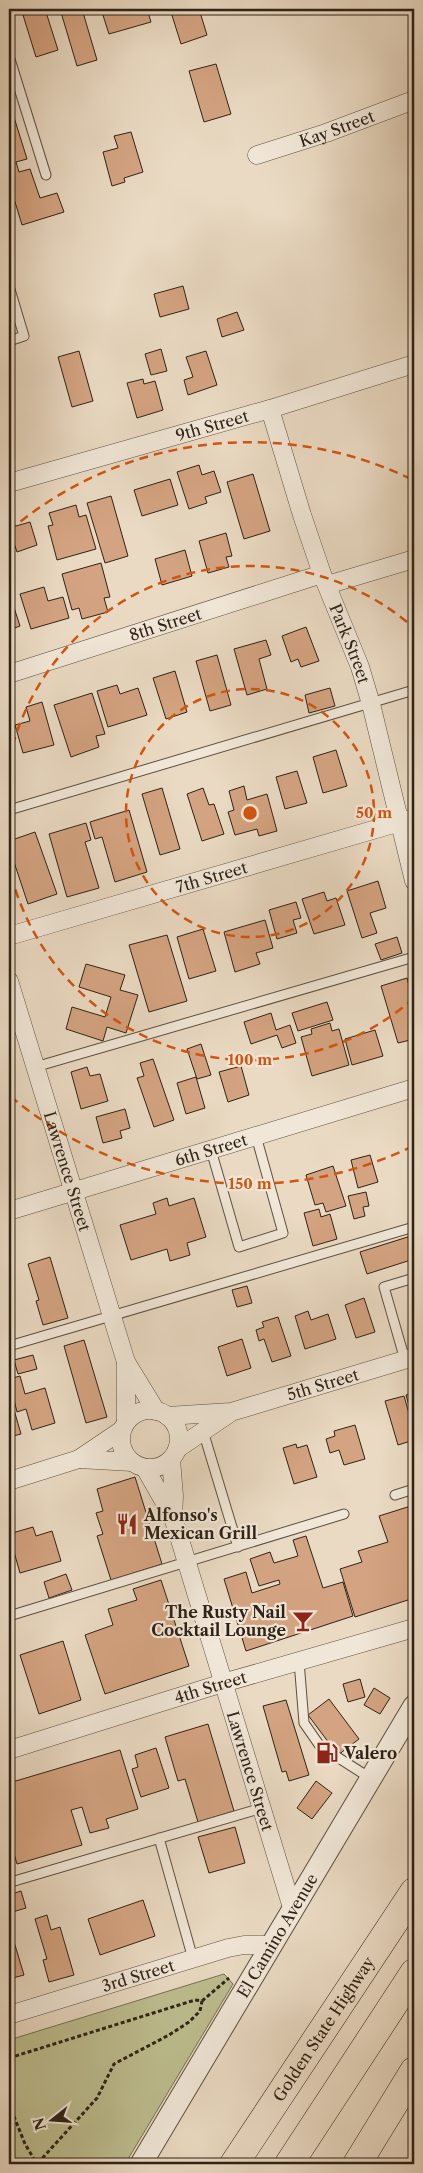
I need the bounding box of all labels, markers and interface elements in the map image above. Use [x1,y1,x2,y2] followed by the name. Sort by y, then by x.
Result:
[297,106,377,151] street label: Kay Street
[173,406,251,445] street label: 9th Street
[325,601,374,686] street label: Park Street
[127,603,204,645] street label: 8th Street
[356,803,392,822] text: 50 m
[241,804,259,822] centre of rings
[174,857,250,897] street label: 7th Street
[228,1050,272,1069] text: 100 m
[40,1109,95,1234] street label: Lawrence Street
[172,1129,250,1170] street label: 6th Street
[228,1174,272,1193] text: 150 m
[284,1364,361,1405] street label: 5th Street
[143,1505,257,1543] place label: Alfonso's Mexican Grill
[114,1511,140,1537] restaurant icon: Alfonso's Mexican Grill
[151,1602,286,1640] place label: The Rusty Nail Cocktail Lounge
[290,1608,316,1634] bar icon: The Rusty Nail Cocktail Lounge
[172,1667,249,1708] street label: 4th Street
[223,1709,278,1834] street label: Lawrence Street
[314,1740,340,1766] fuel station icon: Valero
[343,1743,397,1763] place label: Valero
[232,1870,322,2001] street label: El Camino Avenue
[268,1952,379,2105] street label: Golden State Highway
[99,1955,177,1996] street label: 3rd Street
[28,2096,78,2146] north arrow
[29,2115,50,2132] text: N

